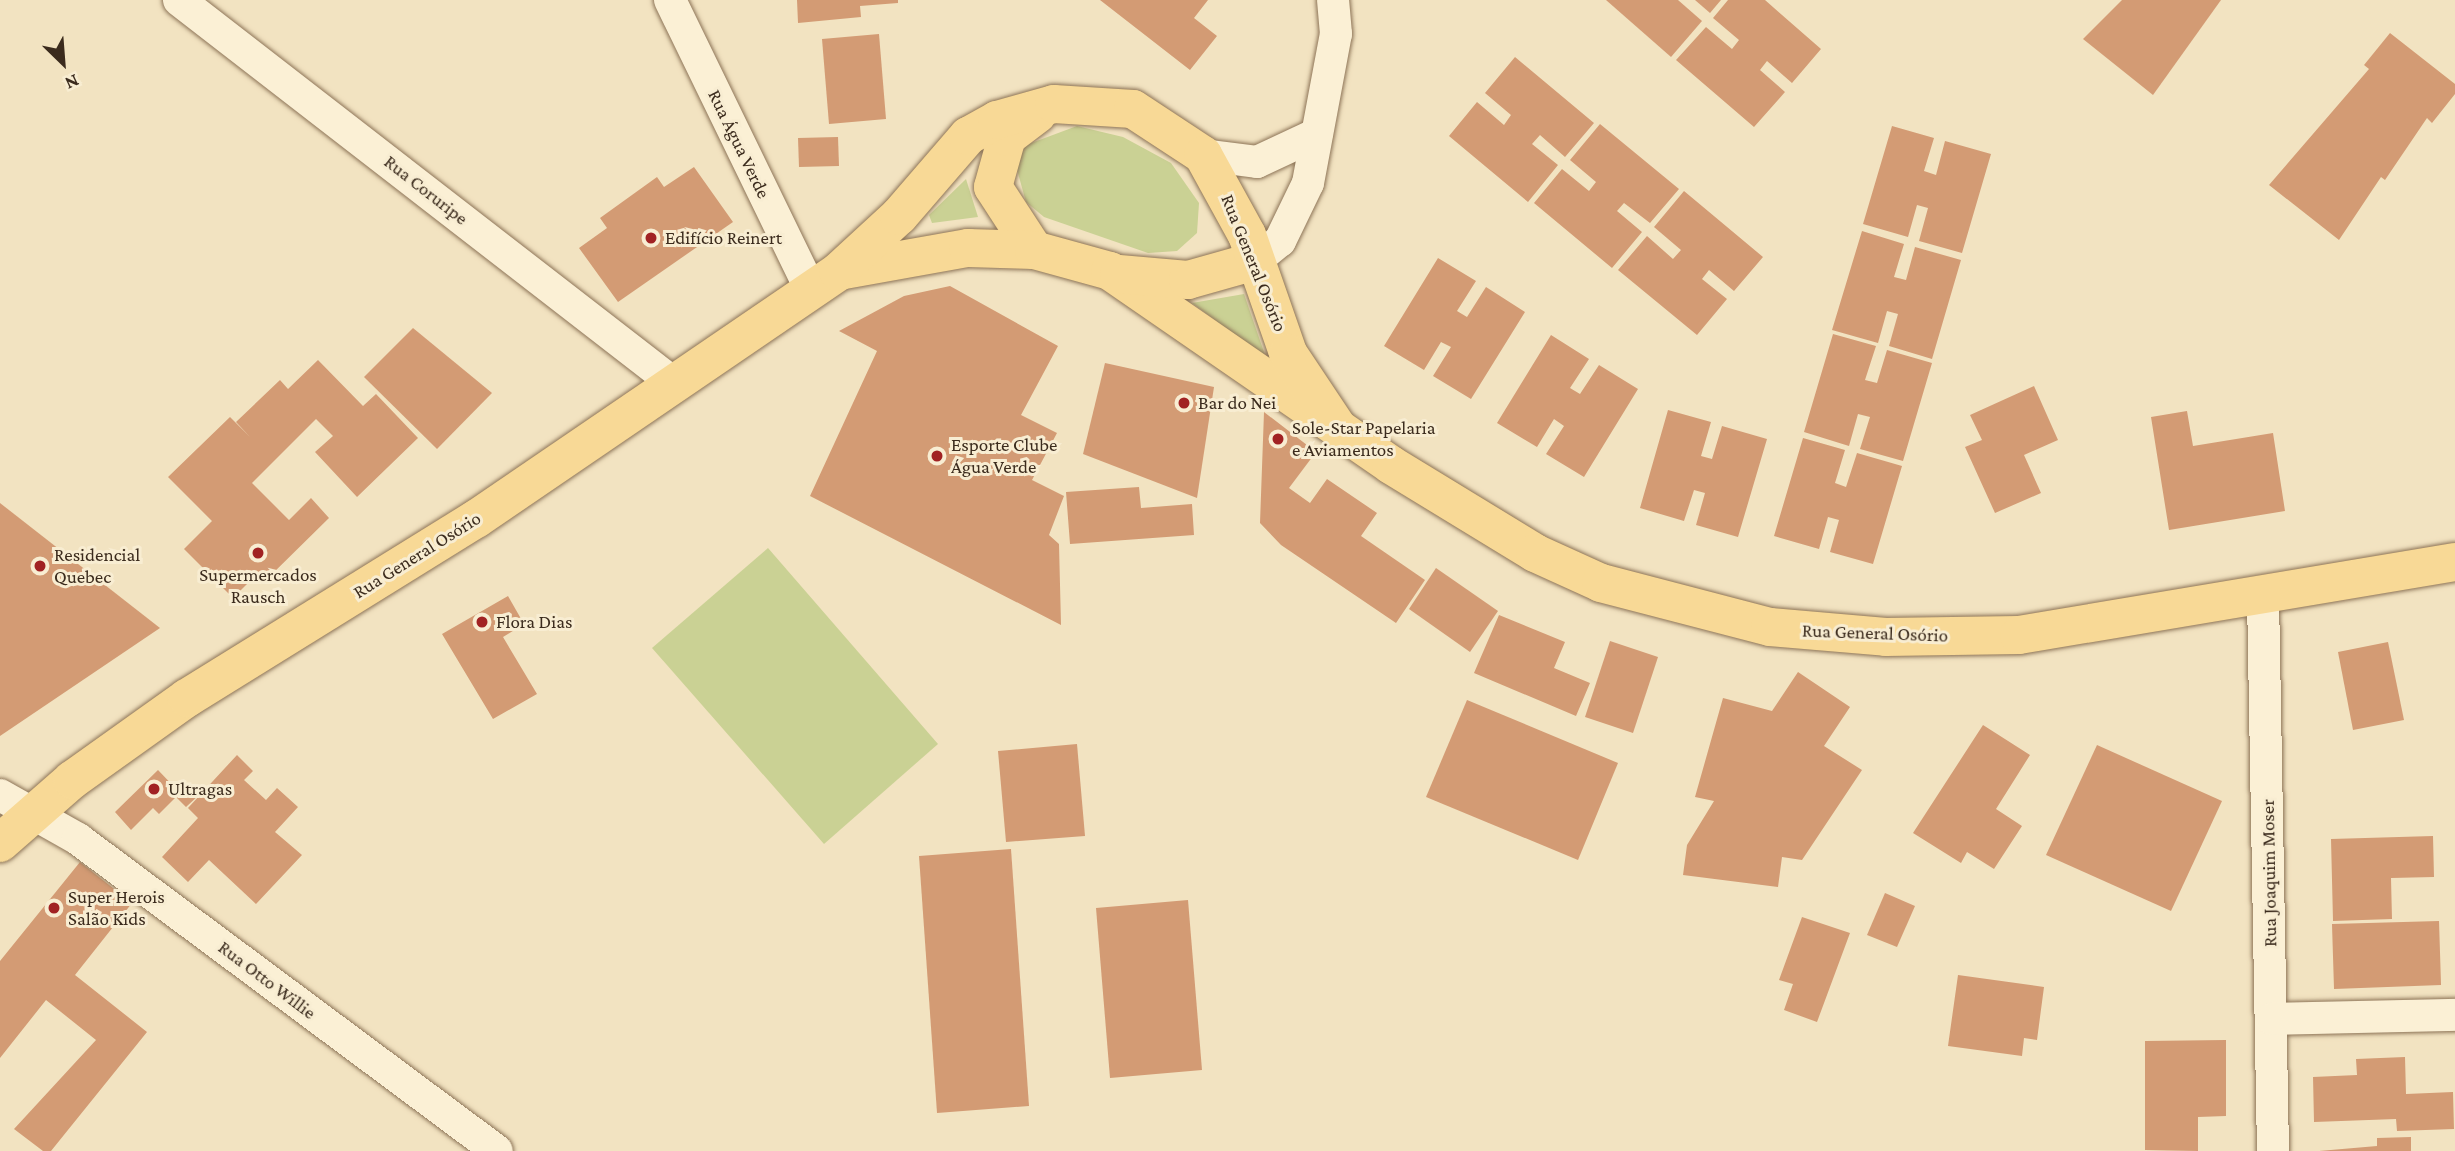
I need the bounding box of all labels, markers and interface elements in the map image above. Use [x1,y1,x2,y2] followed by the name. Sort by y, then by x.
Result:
[28,28,98,98] north arrow
[62,70,82,95] text: N
[703,86,775,202] street label: Rua Água Verde
[380,150,472,230] street label: Rua Coruripe
[1216,191,1292,335] street label: Rua General Osório
[665,227,782,249] place label: Edifício Reinert
[643,230,659,246] marker: Edifício Reinert
[1198,392,1276,414] place label: Bar do Nei
[1176,395,1192,411] marker: Bar do Nei
[1292,417,1436,461] place label: Sole-Star Papelaria e Aviamentos
[1270,431,1286,447] marker: Sole-Star Papelaria e Aviamentos
[951,434,1057,478] place label: Esporte Clube Água Verde
[929,448,945,464] marker: Esporte Clube Água Verde
[349,507,485,603] street label: Rua General Osório
[54,544,140,588] place label: Residencial Quebec
[250,545,266,561] marker: Supermercados Rausch
[32,558,48,574] marker: Residencial Quebec
[199,564,317,608] place label: Supermercados Rausch
[496,611,572,633] place label: Flora Dias
[474,614,490,630] marker: Flora Dias
[1802,619,1948,647] street label: Rua General Osório
[168,778,232,800] place label: Ultragas
[146,781,162,797] marker: Ultragas
[2256,799,2282,947] street label: Rua Joaquim Moser
[68,886,165,930] place label: Super Herois Salão Kids
[46,900,62,916] marker: Super Herois Salão Kids
[214,936,320,1024] street label: Rua Otto Willie

